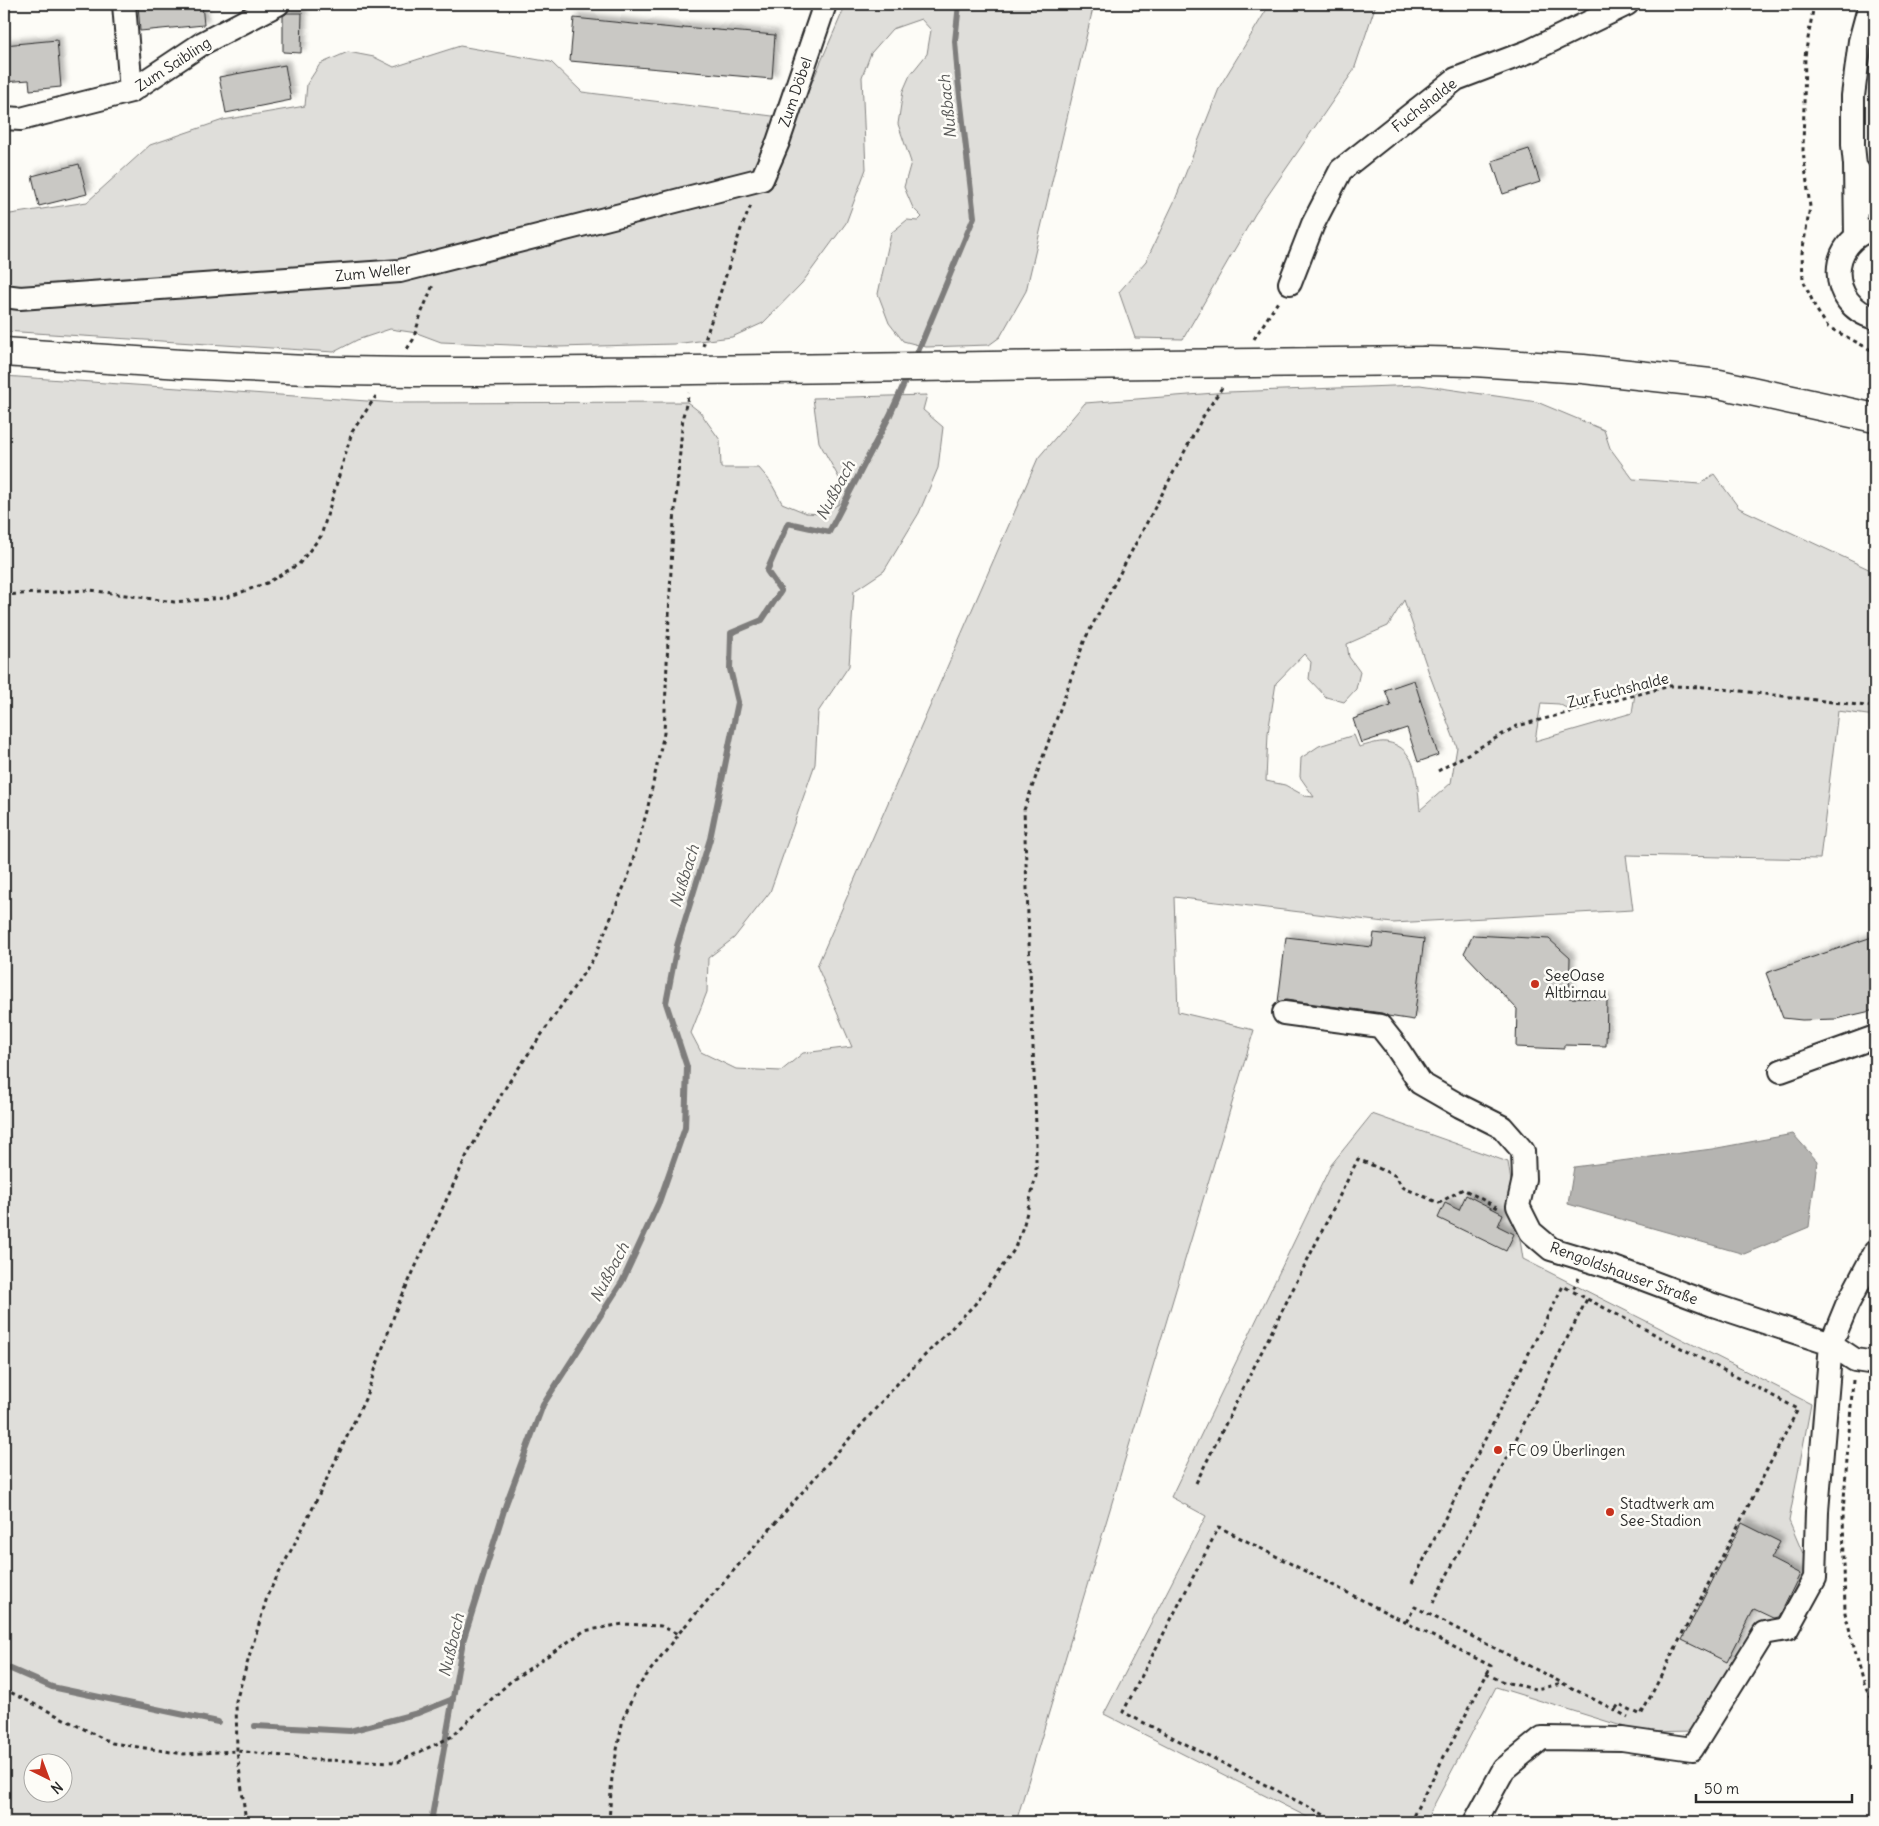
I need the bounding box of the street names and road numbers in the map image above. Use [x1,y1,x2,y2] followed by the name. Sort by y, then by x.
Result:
[132,33,214,95] street label: Zum Saibling
[774,55,816,129] street label: Zum Döbel
[1388,74,1460,136] street label: Fuchshalde
[334,259,412,285] street label: Zum Weller
[1565,668,1671,712] street label: Zur Fuchshalde
[1547,1237,1701,1309] street label: Rengoldshauser Straße

